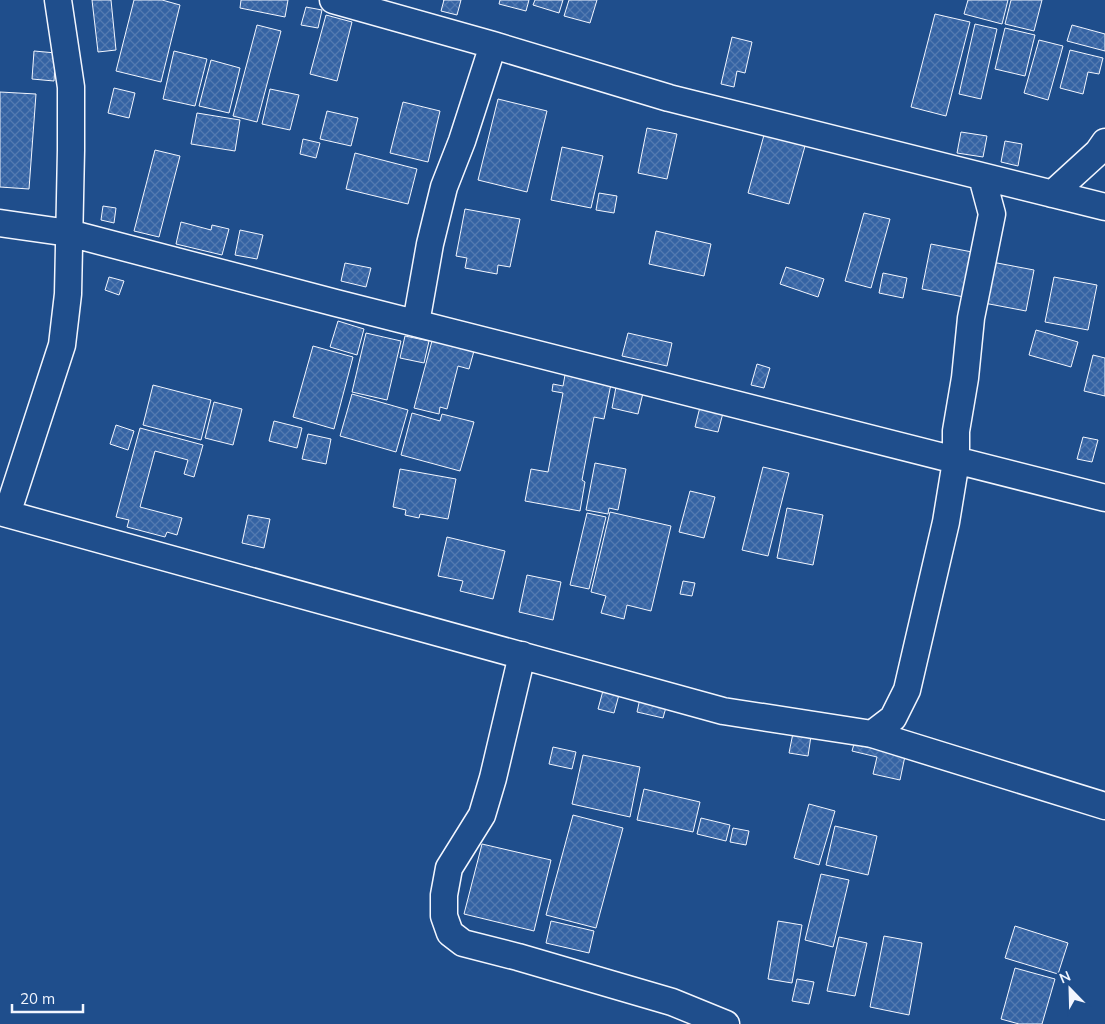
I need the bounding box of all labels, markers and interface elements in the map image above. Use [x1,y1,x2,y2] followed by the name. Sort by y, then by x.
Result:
[1045,964,1095,1014] north arrow
[1057,967,1073,987] text: N
[12,982,84,1014] scale bar
[20,989,55,1008] text: 20 m

